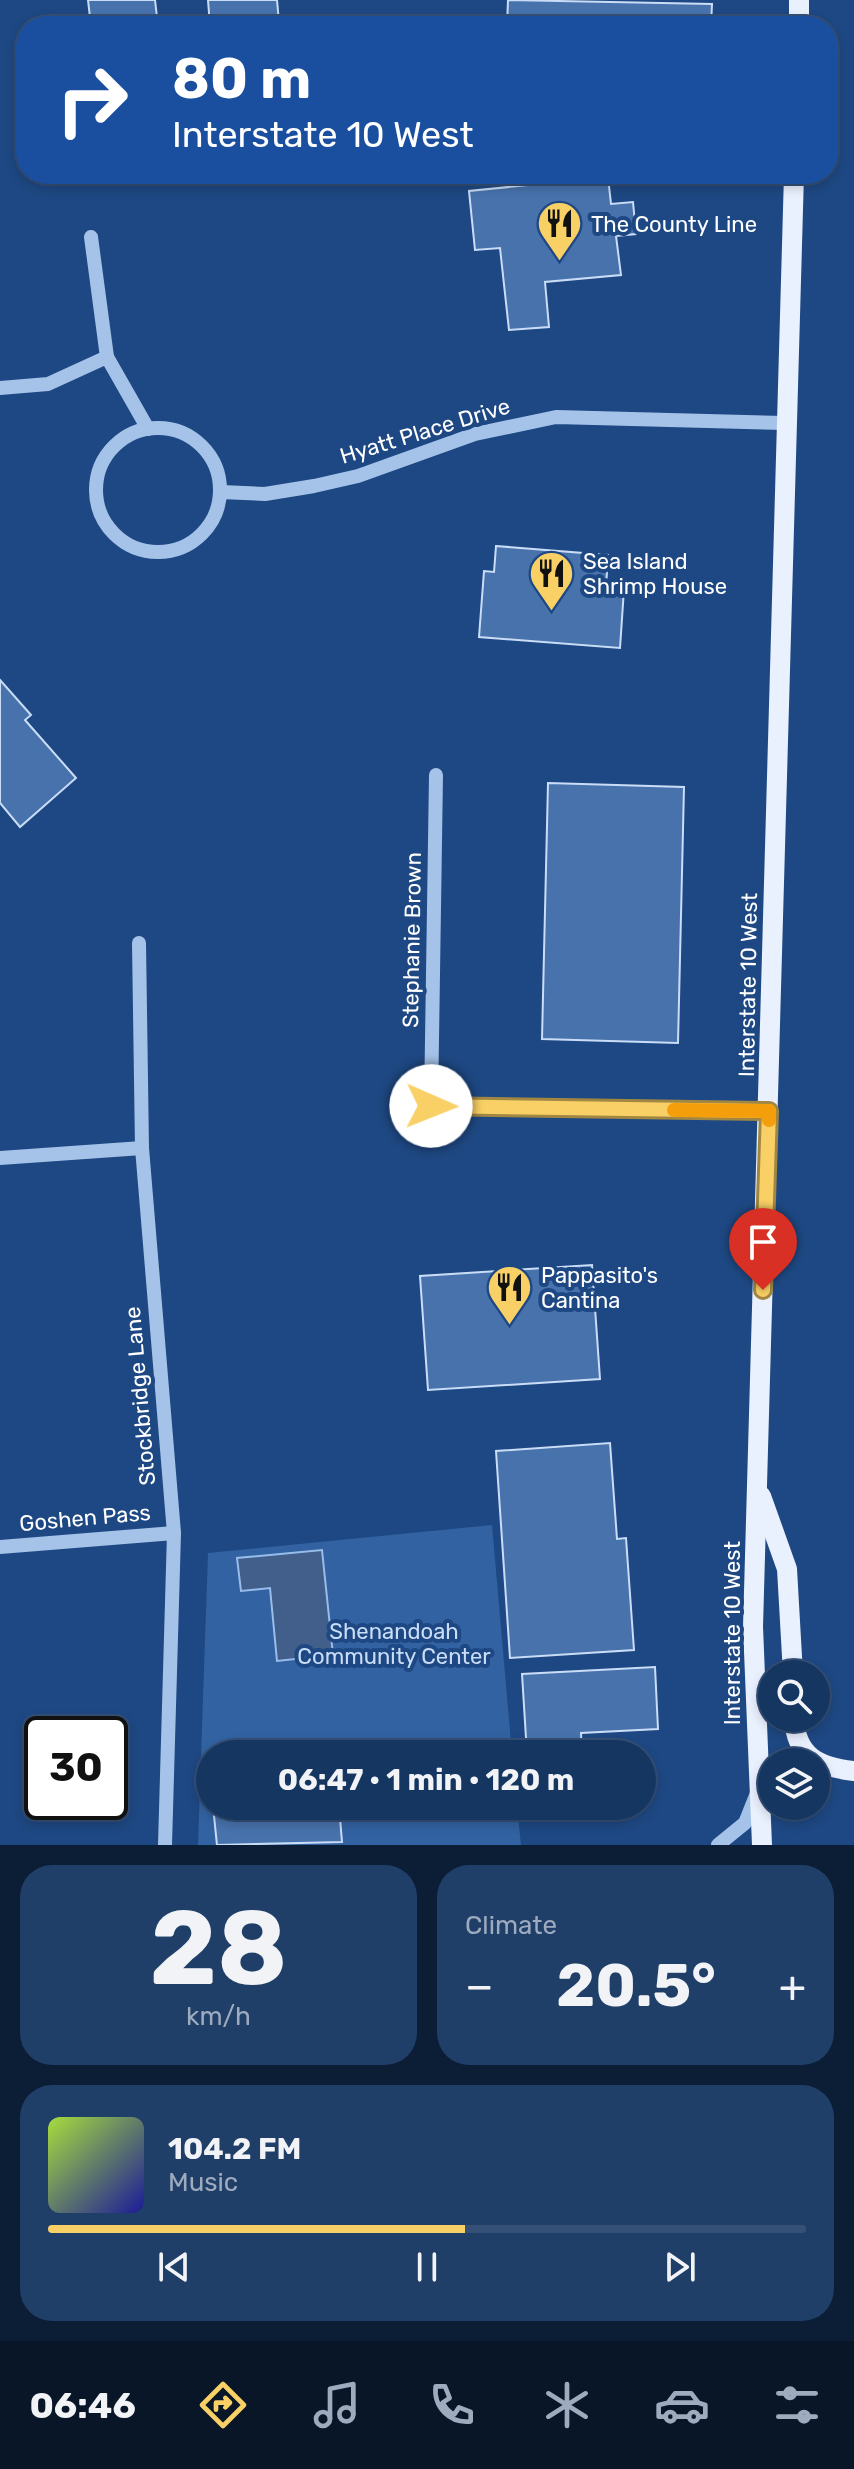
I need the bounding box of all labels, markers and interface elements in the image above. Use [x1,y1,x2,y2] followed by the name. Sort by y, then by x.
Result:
[172,46,311,112] text: 80 m
[40,48,144,152] icon: right
[172,113,474,156] text: Interstate 10 West
[536,200,584,263] restaurant icon: The County Line
[591,211,757,238] place label: The County Line
[337,392,513,470] street label: Hyatt Place Drive
[583,548,727,600] place label: Sea Island Shrimp House
[528,550,576,613] restaurant icon: Sea Island Shrimp House
[397,852,427,1028] street label: Stephanie Brown
[733,892,763,1077] street label: Interstate 10 West
[389,1064,473,1148] position arrow
[729,1208,797,1290] pin
[741,1220,785,1264] icon: arrive
[541,1262,658,1314] place label: Pappasito's Cantina
[486,1264,534,1327] restaurant icon: Pappasito's Cantina
[119,1306,161,1486] street label: Stockbridge Lane
[18,1499,152,1537] street label: Goshen Pass
[719,1540,746,1725] street label: Interstate 10 West
[297,1618,491,1670] park label: Shenandoah Community Center
[758,1660,830,1820] map controls
[758,1660,830,1732] button: search
[24,1716,128,1820] speed limit sign: 30
[758,1748,830,1820] button: layers
[278,1762,574,1798] text: 06:47 · 1 min · 120 m
[149,1887,288,2010] text: 28
[465,1910,557,1941] text: Climate
[556,1950,716,2021] text: 20.5°
[465,1960,494,2012] text: −
[779,1960,806,2012] text: +
[186,2001,251,2032] text: km/h
[168,2131,301,2167] text: 104.2 FM
[168,2167,238,2198] text: Music
[152,2245,196,2289] icon: previous
[405,2245,449,2289] icon: pause
[658,2245,702,2289] icon: next
[195,2377,251,2433] icon: directions
[309,2377,365,2433] icon: music
[424,2377,480,2433] icon: phone
[539,2377,595,2433] icon: climate
[654,2377,710,2433] icon: car
[769,2377,825,2433] icon: filters
[29,2384,136,2427] text: 06:46

